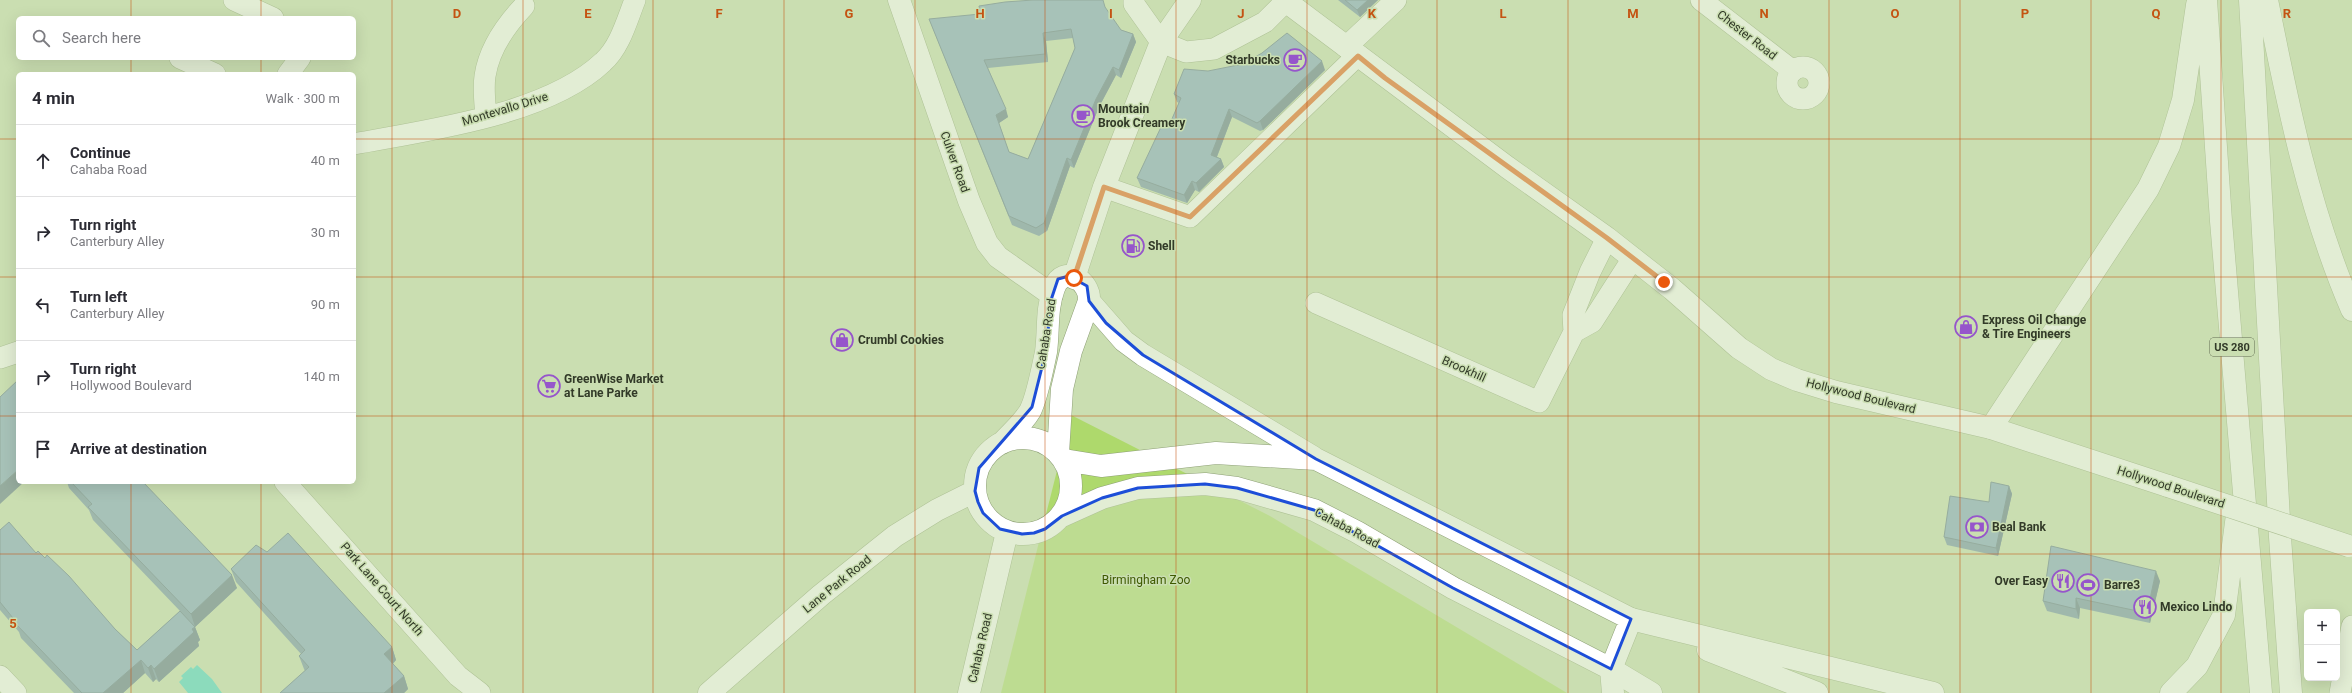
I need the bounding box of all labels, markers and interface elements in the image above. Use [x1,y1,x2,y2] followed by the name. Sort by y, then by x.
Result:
[453,6,461,21] text: D
[584,6,592,21] text: E
[715,6,723,21] text: F
[845,6,854,21] text: G
[975,6,985,21] text: H
[1109,6,1113,21] text: I
[1237,6,1245,21] text: J
[1368,6,1377,21] text: K
[1499,6,1507,21] text: L
[1627,6,1639,21] text: M
[1759,6,1769,21] text: N
[1891,6,1900,21] text: O
[2021,6,2029,21] text: P
[2152,6,2161,21] text: Q
[2283,6,2292,21] text: R
[1714,7,1780,63] street label: Chester Road
[16,16,356,60] search box
[30,27,52,49] icon: search
[62,29,141,47] text: Search here
[1282,47,1308,73] cafe icon: Starbucks
[1225,53,1280,67] place label: Starbucks
[32,88,75,108] text: 4 min
[460,89,550,129] street label: Montevallo Drive
[265,91,340,106] text: Walk · 300 m
[1098,102,1186,130] place label: Mountain Brook Creamery
[1070,103,1096,129] cafe icon: Mountain Brook Creamery
[937,130,973,194] street label: Culver Road
[70,144,131,162] text: Continue
[32,150,54,172] icon: ahead
[311,153,340,168] text: 40 m
[70,162,147,177] text: Cahaba Road
[70,216,136,234] text: Turn right
[32,222,54,244] icon: right
[311,225,340,240] text: 30 m
[1120,233,1146,259] fuel station icon: Shell
[70,234,164,249] text: Canterbury Alley
[1148,239,1175,253] place label: Shell
[1065,269,1083,287] route start
[1655,273,1673,291] route end
[70,288,127,306] text: Turn left
[32,294,54,316] icon: left
[311,297,340,312] text: 90 m
[1034,298,1058,370] street label: Cahaba Road
[70,306,164,321] text: Canterbury Alley
[1982,313,2087,341] place label: Express Oil Change & Tire Engineers
[1953,314,1979,340] shop icon: Express Oil Change & Tire Engineers
[829,327,855,353] shop icon: Crumbl Cookies
[858,333,944,347] place label: Crumbl Cookies
[2210,338,2254,356] road number: US 280
[1440,353,1488,385] street label: Brookhill
[70,360,136,378] text: Turn right
[32,366,54,388] icon: right
[303,369,340,384] text: 140 m
[564,372,664,400] place label: GreenWise Market at Lane Parke
[536,373,562,399] supermarket icon: GreenWise Market at Lane Parke
[1805,376,1917,416] street label: Hollywood Boulevard
[70,378,192,393] text: Hollywood Boulevard
[32,438,54,460] icon: arrive
[70,440,207,458] text: Arrive at destination
[2115,463,2227,511] street label: Hollywood Boulevard
[1312,505,1382,551] street label: Cahaba Road
[1964,514,1990,540] bank icon: Beal Bank
[1992,520,2047,534] place label: Beal Bank
[338,540,426,638] street label: Park Lane Court North
[800,552,874,616] street label: Lane Park Road
[2050,568,2076,594] restaurant icon: Over Easy
[2075,572,2101,598] sports icon: Barre3
[1102,573,1190,587] park label: Birmingham Zoo
[1994,574,2049,588] place label: Over Easy
[2104,578,2140,592] place label: Barre3
[2132,594,2158,620] restaurant icon: Mexico Lindo
[2160,600,2232,614] place label: Mexico Lindo
[2304,609,2340,681] map controls
[2304,609,2340,645] button: +
[965,612,995,684] street label: Cahaba Road
[9,616,17,631] text: 5
[2304,645,2340,681] button: −

